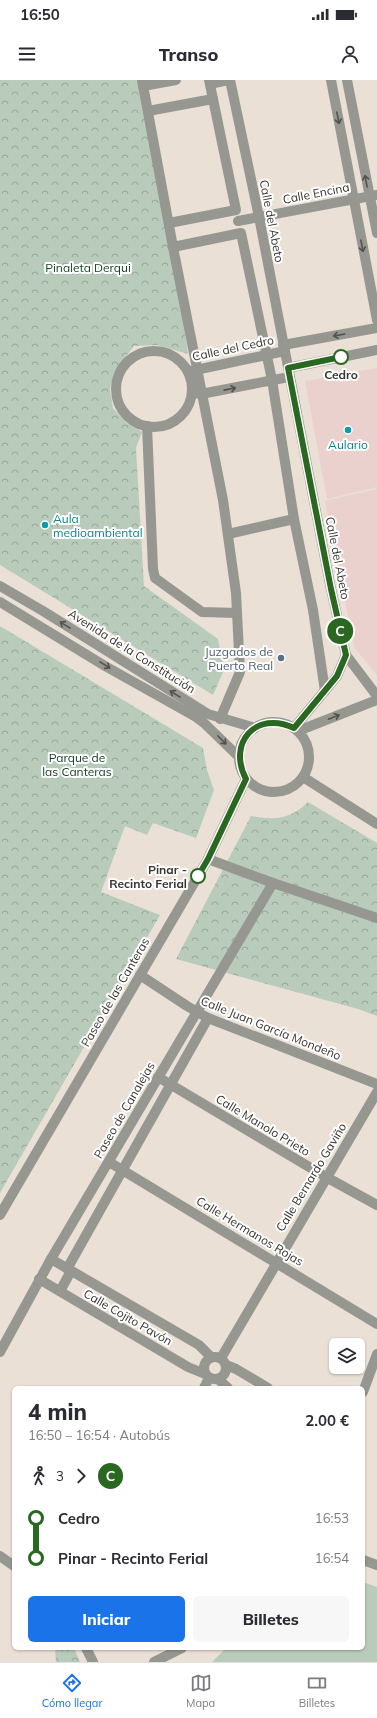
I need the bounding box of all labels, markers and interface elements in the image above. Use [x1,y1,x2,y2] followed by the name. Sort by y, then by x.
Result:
[20,5,60,24] text: 16:50
[16,43,38,65] icon: menu
[159,43,218,66] text: Transo
[339,43,361,65] icon: person
[334,111,342,124] one-way arrow
[362,175,370,188] one-way arrow
[257,178,287,264] street label: Calle del Abeto
[281,179,351,207] street label: Calle Encina
[359,239,367,252] one-way arrow
[45,260,131,275] park label: Pinaleta Derqui
[332,331,345,339] one-way arrow
[191,332,275,364] street label: Calle del Cedro
[333,349,349,365] marker: Cedro
[324,367,358,382] place label: Cedro
[223,384,236,392] one-way arrow
[343,425,353,435] marker: Aulario
[328,437,368,452] place label: Aulario
[53,511,143,540] place label: Aula medioambiental
[323,515,353,601] street label: Calle del Abeto
[40,520,50,530] marker: Aula medioambiental
[66,606,198,696] street label: Avenida de la Constitución
[327,618,353,644] line badge: C
[59,620,71,628] one-way arrow
[335,622,345,640] text: C
[205,644,273,673] place label: Juzgados de Puerto Real
[276,653,286,663] marker: Juzgados de Puerto Real
[99,662,111,670] one-way arrow
[170,690,181,698] one-way arrow
[328,713,340,720] one-way arrow
[217,735,227,745] one-way arrow
[42,750,112,779] park label: Parque de las Canteras
[109,862,187,891] place label: Pinar - Recinto Ferial
[190,868,206,884] marker: Pinar - Recinto Ferial
[78,935,152,1049] street label: Paseo de las Canteras
[199,993,343,1063] street label: Calle Juan García Mondeño
[90,1059,158,1161] street label: Paseo de Canalejas
[213,1091,313,1159] street label: Calle Manolo Prieto
[273,1120,350,1234] street label: Calle Bernardo Gaviño
[194,1193,306,1269] street label: Calle Hermanos Rojas
[81,1286,175,1348] street label: Calle Cojito Pavón
[329,1338,365,1374] map controls
[329,1338,365,1374] button: layers
[28,1398,87,1426] text: 4 min
[305,1411,349,1430] text: 2.00 €
[28,1427,170,1443] text: 16:50 – 16:54 · Autobús
[28,1465,50,1487] icon: walk
[70,1465,92,1487] icon: forward
[106,1467,115,1485] text: C
[56,1468,64,1484] text: 3
[58,1509,100,1528] text: Cedro
[315,1510,349,1526] text: 16:53
[58,1549,208,1568] text: Pinar - Recinto Ferial
[315,1550,349,1566] text: 16:54
[28,1596,185,1642] button: Iniciar
[193,1596,349,1642] button: Billetes
[42,1672,102,1710] tab: Cómo llegar
[186,1672,215,1710] tab: Mapa
[299,1672,335,1710] tab: Billetes

